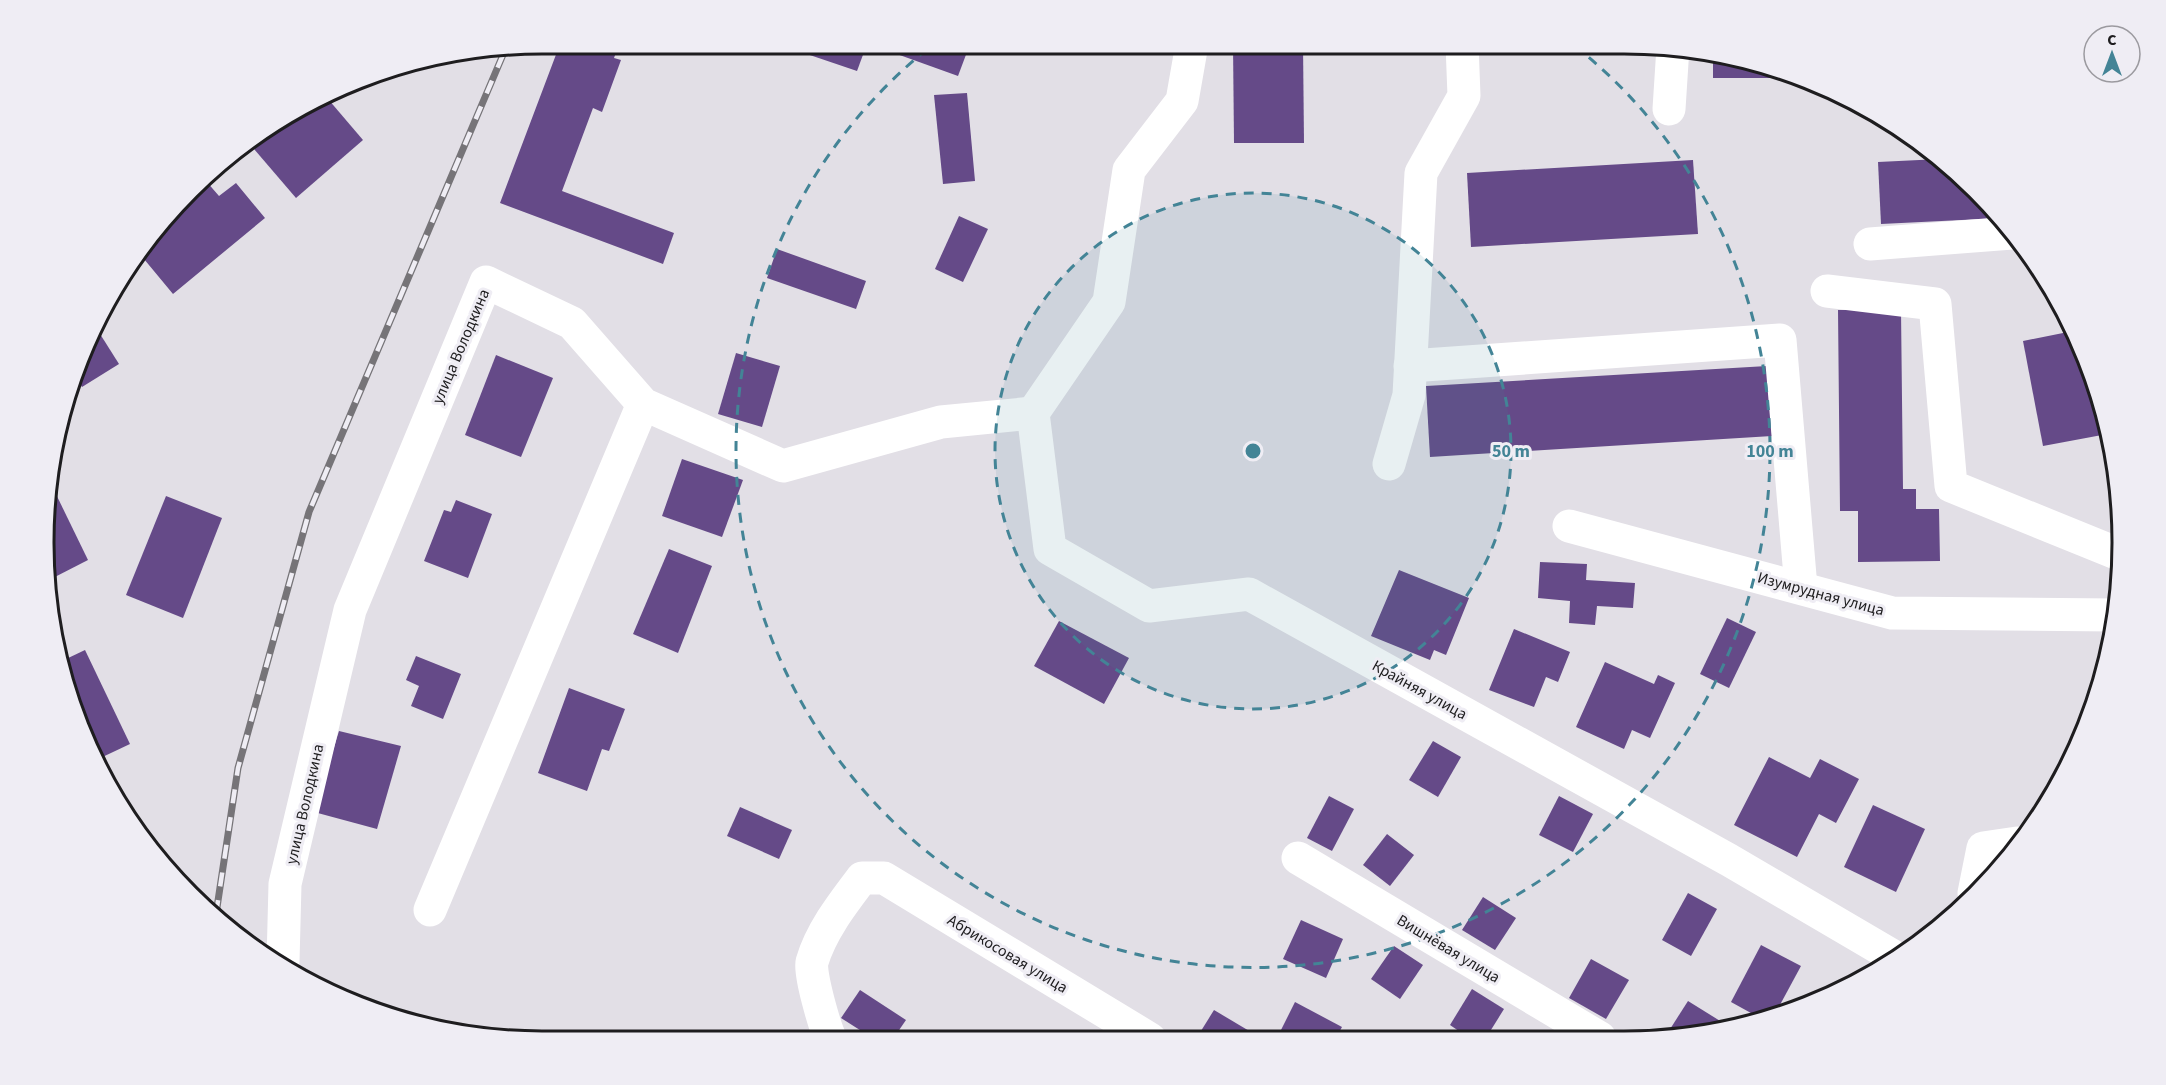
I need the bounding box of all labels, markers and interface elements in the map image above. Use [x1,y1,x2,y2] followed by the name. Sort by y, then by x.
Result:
[2082,24,2142,84] north arrow
[2107,29,2117,51] text: С
[427,286,495,407] street label: улица Володкина
[1492,439,1530,464] text: 50 m
[1746,439,1794,464] text: 100 m
[1243,441,1263,461] centre of rings
[1755,566,1887,621] street label: Изумрудная улица
[1368,655,1471,725] street label: Крайняя улица
[280,742,330,867] street label: улица Володкина
[943,909,1072,999] street label: Абрикосовая улица
[1393,909,1504,988] street label: Вишнёвая улица

